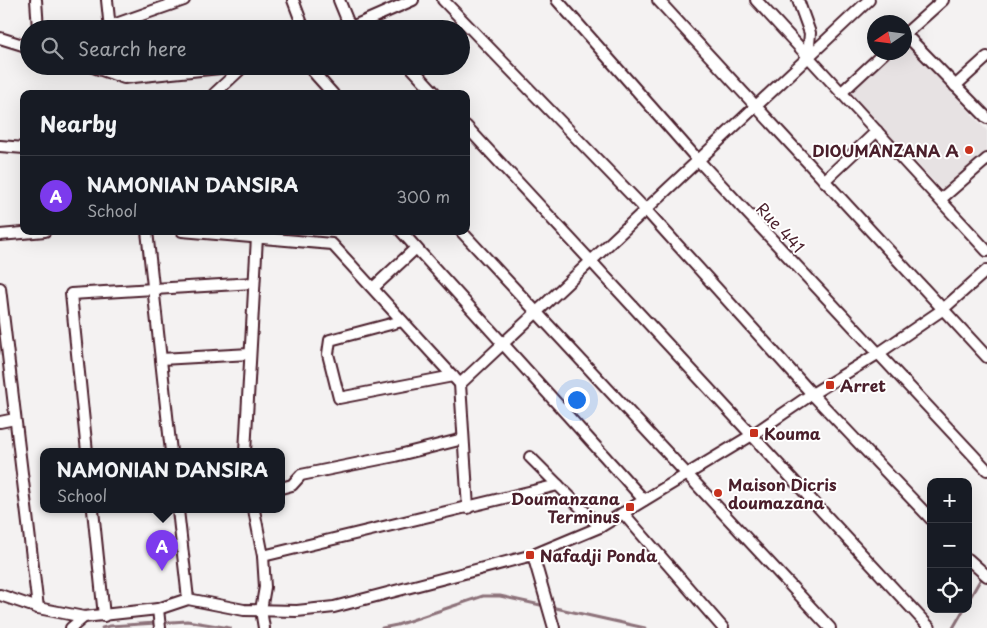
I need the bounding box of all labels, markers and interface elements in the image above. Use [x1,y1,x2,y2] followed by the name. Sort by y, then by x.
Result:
[867,15,912,60] north arrow
[20,20,470,75] search box
[38,34,66,62] icon: search
[78,34,187,62] text: Search here
[40,107,117,139] text: Nearby
[812,138,960,162] place label: DIOUMANZANA A
[963,144,975,156] marker: DIOUMANZANA A
[87,170,298,198] text: NAMONIAN DANSIRA
[50,184,62,208] text: A
[396,184,450,208] text: 300 m
[751,197,811,257] street label: Rue 441
[87,198,137,222] text: School
[840,373,886,397] place label: Arret
[824,379,836,391] marker: Arret
[564,387,590,413] your location
[764,421,821,445] place label: Kouma
[748,427,760,439] marker: Kouma
[40,448,285,513] popup
[57,455,268,483] text: NAMONIAN DANSIRA
[728,472,837,514] place label: Maison Dicris doumazana
[927,478,972,613] map controls
[927,478,972,523] button: +
[57,483,107,507] text: School
[511,486,620,528] place label: Doumanzana Terminus
[712,487,724,499] marker: Maison Dicris doumazana
[624,501,636,513] marker: Doumanzana Terminus
[927,523,972,568] button: −
[146,530,178,571] pin: A
[540,543,658,567] place label: Nafadji Ponda
[524,549,536,561] marker: Nafadji Ponda
[927,568,972,613] button: locate

